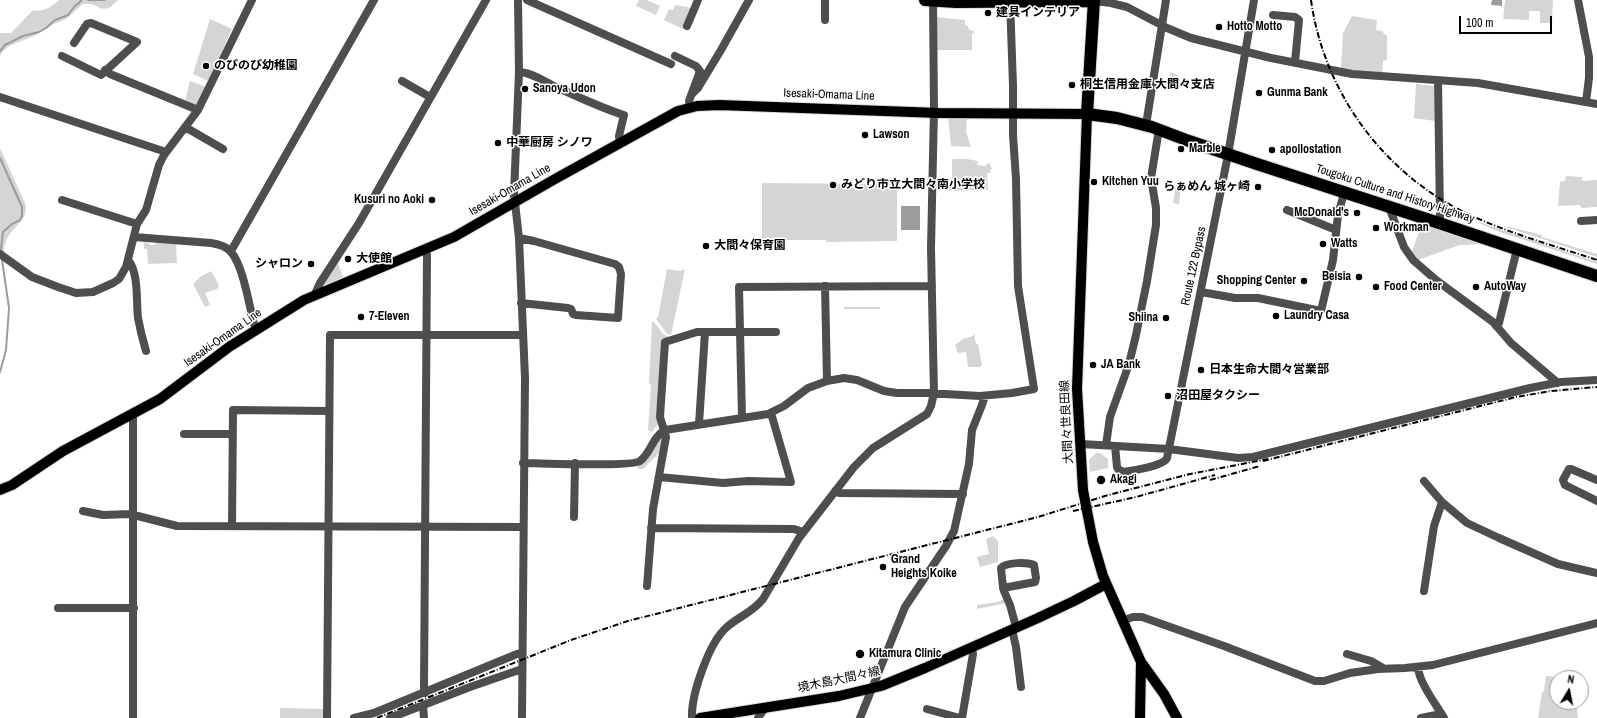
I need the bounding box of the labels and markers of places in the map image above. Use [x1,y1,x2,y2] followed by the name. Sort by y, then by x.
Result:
[996,6,1080,20] place label: 建具インテリア
[983,8,993,18] marker: 建具インテリア
[1227,20,1282,34] place label: Hotto Motto
[1214,22,1224,32] marker: Hotto Motto
[214,59,298,73] place label: のびのび幼稚園
[201,61,211,71] marker: のびのび幼稚園
[1080,78,1215,92] place label: 桐生信用金庫 大間々支店
[1067,80,1077,90] marker: 桐生信用金庫 大間々支店
[533,82,596,96] place label: Sanoya Udon
[520,84,530,94] marker: Sanoya Udon
[1267,86,1328,100] place label: Gunma Bank
[1254,88,1264,98] marker: Gunma Bank
[873,128,910,142] place label: Lawson
[860,130,870,140] marker: Lawson
[506,136,593,150] place label: 中華厨房 シノワ
[493,138,503,148] marker: 中華厨房 シノワ
[1189,142,1221,156] place label: Marble
[1280,143,1341,157] place label: apollostation
[1176,144,1186,154] marker: Marble
[1267,145,1277,155] marker: apollostation
[1102,175,1159,189] place label: Kitchen Yuu
[1089,177,1099,187] marker: Kitchen Yuu
[841,178,985,192] place label: みどり市立大間々南小学校
[828,180,838,190] marker: みどり市立大間々南小学校
[1163,180,1250,194] place label: らぁめん 城ヶ崎
[1253,182,1263,192] marker: らぁめん 城ヶ崎
[354,193,424,207] place label: Kusuri no Aoki
[427,195,437,205] marker: Kusuri no Aoki
[1294,206,1349,220] place label: McDonald's
[1352,208,1362,218] marker: McDonald's
[1384,221,1429,235] place label: Workman
[1371,223,1381,233] marker: Workman
[1331,237,1357,251] place label: Watts
[714,239,786,253] place label: 大間々保育園
[1318,239,1328,249] marker: Watts
[701,241,711,251] marker: 大間々保育園
[356,252,392,266] place label: 大使館
[343,254,353,264] marker: 大使館
[255,257,303,271] place label: シャロン
[306,259,316,269] marker: シャロン
[1322,270,1351,284] place label: Beisia
[1354,272,1364,282] marker: Beisia
[1217,274,1296,288] place label: Shopping Center
[1299,276,1309,286] marker: Shopping Center
[1384,280,1441,294] place label: Food Center
[1484,280,1526,294] place label: AutoWay
[1371,282,1381,292] marker: Food Center
[1471,282,1481,292] marker: AutoWay
[1284,309,1349,323] place label: Laundry Casa
[369,310,409,324] place label: 7-Eleven
[1128,311,1158,325] place label: Shiina
[1271,311,1281,321] marker: Laundry Casa
[356,312,366,322] marker: 7-Eleven
[1161,313,1171,323] marker: Shiina
[1101,358,1140,372] place label: JA Bank
[1088,360,1098,370] marker: JA Bank
[1209,363,1329,377] place label: 日本生命大間々営業部
[1196,365,1206,375] marker: 日本生命大間々営業部
[1176,389,1260,403] place label: 沼田屋タクシー
[1163,391,1173,401] marker: 沼田屋タクシー
[1110,473,1137,487] place label: Akagi
[1095,474,1107,486] marker: Akagi
[891,553,957,581] place label: Grand Heights Koike
[878,562,888,572] marker: Grand Heights Koike
[869,647,941,661] place label: Kitamura Clinic
[854,648,866,660] marker: Kitamura Clinic

